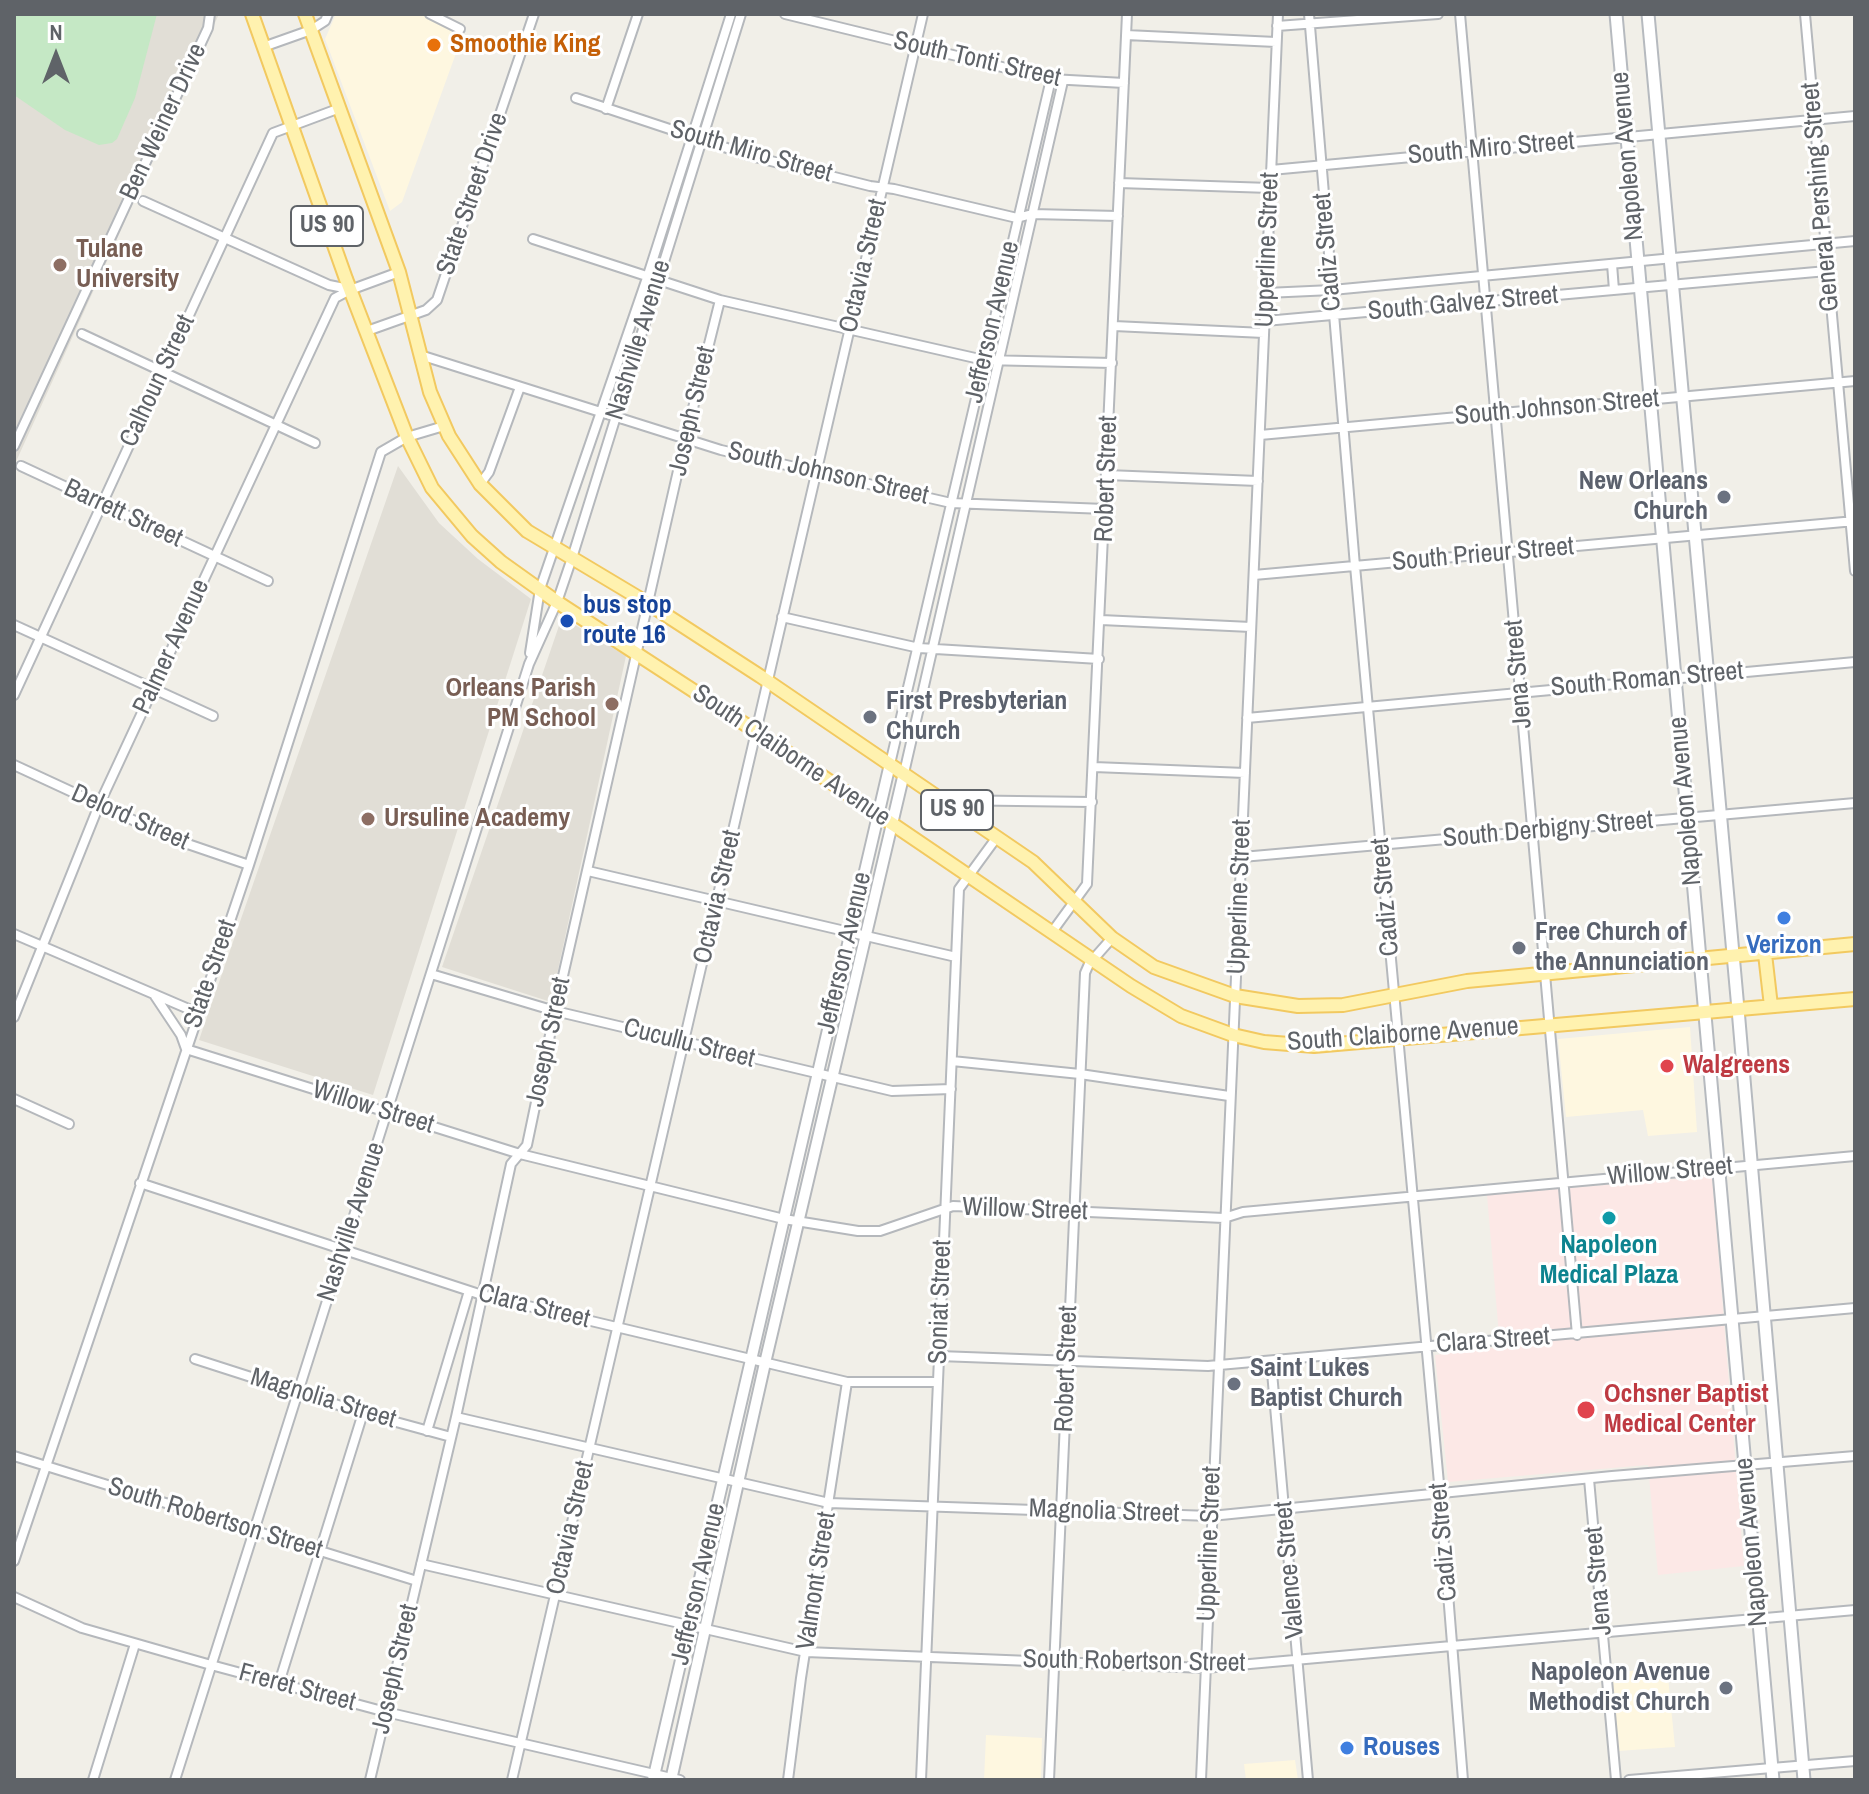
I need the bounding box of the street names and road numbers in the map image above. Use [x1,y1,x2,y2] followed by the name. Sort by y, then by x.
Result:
[890,26,1064,94] street label: South Tonti Street
[114,39,214,205] street label: Ben Weiner Drive
[1605,70,1651,242] street label: Napoleon Avenue
[1795,81,1847,313] street label: General Pershing Street
[431,109,515,279] street label: State Street Drive
[666,114,836,190] street label: South Miro Street
[1406,126,1576,172] street label: South Miro Street
[1250,172,1286,328] street label: Upperline Street
[1307,192,1349,312] street label: Cadiz Street
[833,196,895,336] street label: Octavia Street
[291,206,363,246] road number: US 90
[959,238,1027,406] street label: Jefferson Avenue
[600,256,678,424] street label: Nashville Avenue
[1367,280,1559,328] street label: South Galvez Street
[114,310,202,452] street label: Calhoun Street
[663,343,723,479] street label: Joseph Street
[1453,384,1661,432] street label: South Johnson Street
[1089,415,1125,543] street label: Robert Street
[725,436,931,512] street label: South Johnson Street
[59,473,187,555] street label: Barrett Street
[1391,532,1575,578] street label: South Prieur Street
[127,575,217,719] street label: Palmer Avenue
[1499,618,1539,730] street label: Jena Street
[1549,656,1745,704] street label: South Roman Street
[686,678,896,834] street label: South Claiborne Avenue
[1663,715,1709,887] street label: Napoleon Avenue
[66,778,194,858] street label: Delord Street
[921,790,993,830] road number: US 90
[1442,805,1654,855] street label: South Derbigny Street
[1222,819,1258,975] street label: Upperline Street
[687,827,749,967] street label: Octavia Street
[1365,837,1407,957] street label: Cadiz Street
[811,869,879,1037] street label: Jefferson Avenue
[178,916,244,1032] street label: State Street
[520,974,578,1110] street label: Joseph Street
[1286,1011,1520,1059] street label: South Claiborne Avenue
[620,1013,758,1075] street label: Cucullu Street
[308,1075,438,1141] street label: Willow Street
[312,1138,392,1306] street label: Nashville Avenue
[1606,1151,1734,1193] street label: Willow Street
[962,1192,1088,1228] street label: Willow Street
[923,1239,959,1365] street label: Soniat Street
[475,1278,593,1336] street label: Clara Street
[1049,1305,1085,1433] street label: Robert Street
[1435,1321,1551,1361] street label: Clara Street
[246,1362,400,1436] street label: Magnolia Street
[1729,1456,1775,1628] street label: Napoleon Avenue
[540,1458,602,1598] street label: Octavia Street
[1192,1466,1228,1622] street label: Upperline Street
[104,1472,326,1566] street label: South Robertson Street
[1423,1482,1465,1602] street label: Cadiz Street
[1028,1494,1180,1530] street label: Magnolia Street
[665,1500,733,1668] street label: Jefferson Avenue
[1268,1500,1312,1640] street label: Valence Street
[791,1510,843,1652] street label: Valmont Street
[1579,1525,1619,1637] street label: Jena Street
[366,1601,426,1737] street label: Joseph Street
[1022,1644,1246,1680] street label: South Robertson Street
[235,1657,359,1719] street label: Freret Street

